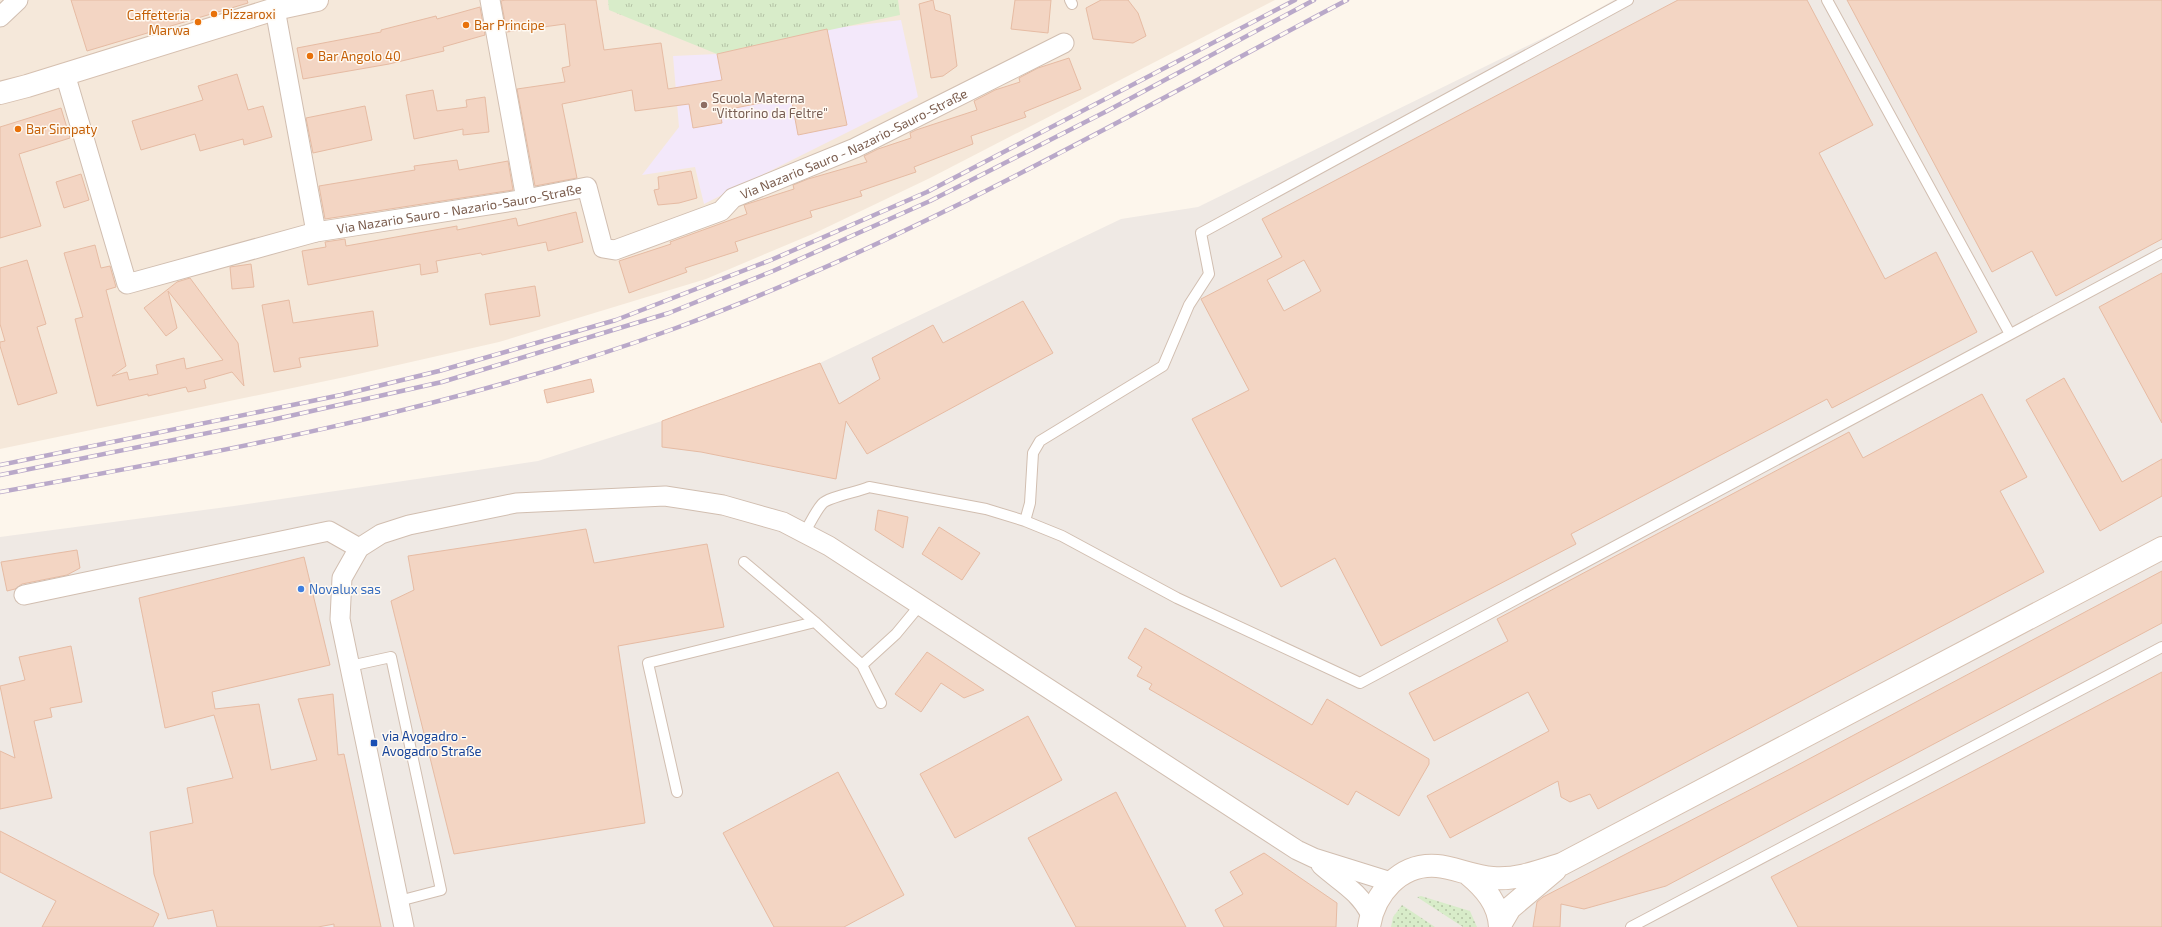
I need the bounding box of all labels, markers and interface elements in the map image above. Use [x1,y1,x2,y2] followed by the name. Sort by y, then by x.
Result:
[222,6,276,22] place label: Pizzaroxi
[127,7,190,38] place label: Caffetteria Marwa
[209,9,219,19] marker: Pizzaroxi
[193,17,203,27] marker: Caffetteria Marwa
[474,17,545,33] place label: Bar Principe
[461,20,471,30] marker: Bar Principe
[318,48,401,64] place label: Bar Angolo 40
[305,51,315,61] marker: Bar Angolo 40
[738,85,970,202] street label: Via Nazario Sauro - Nazario-Sauro-Straße
[712,90,828,121] place label: Scuola Materna "Vittorino da Feltre"
[699,100,709,110] marker: Scuola Materna "Vittorino da Feltre"
[26,121,98,137] place label: Bar Simpaty
[13,124,23,134] marker: Bar Simpaty
[336,180,583,237] street label: Via Nazario Sauro - Nazario-Sauro-Straße
[309,581,381,597] place label: Novalux sas
[296,584,306,594] marker: Novalux sas
[382,728,481,759] place label: via Avogadro - Avogadro Straße
[369,738,379,748] marker: via Avogadro - Avogadro Straße

